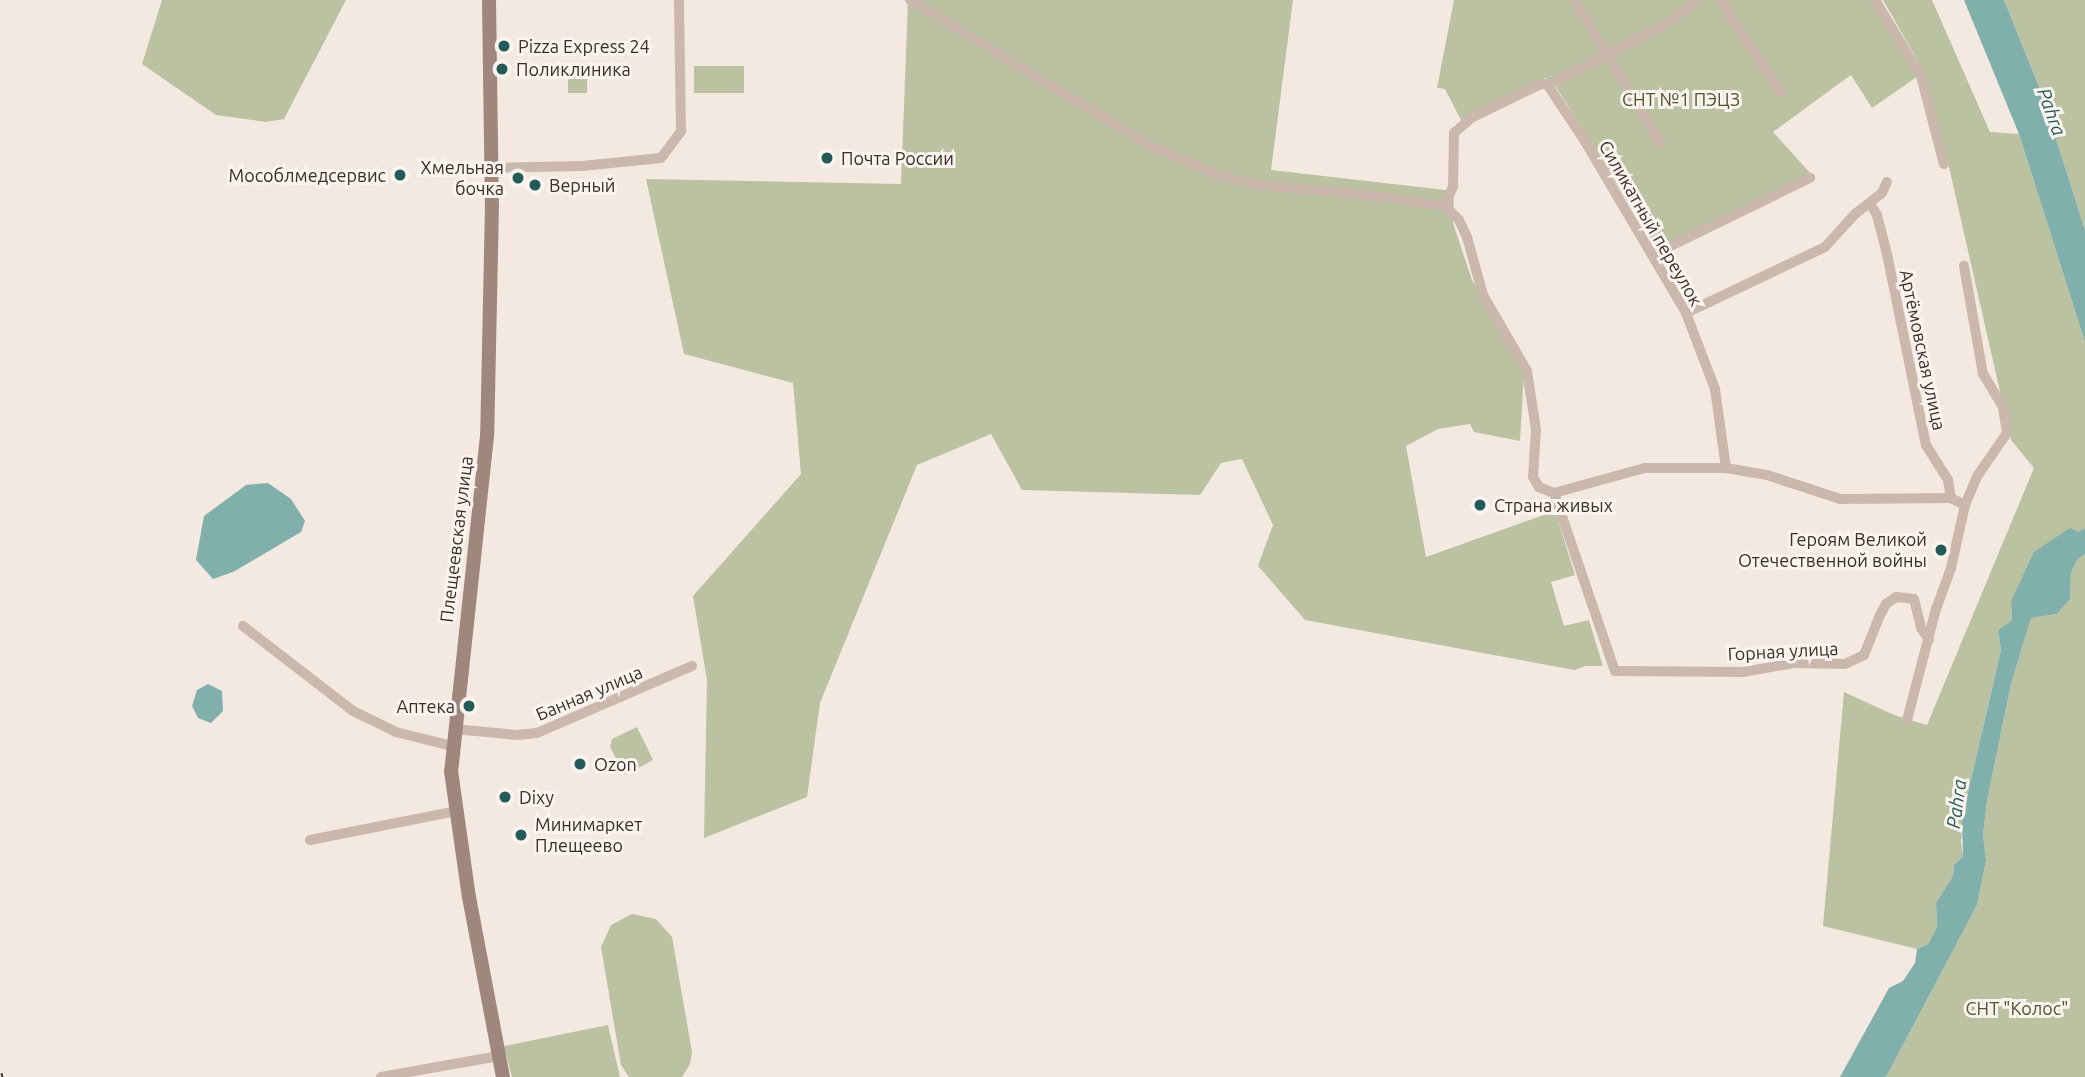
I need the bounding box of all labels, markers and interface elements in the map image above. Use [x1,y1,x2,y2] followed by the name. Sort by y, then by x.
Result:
[518,35,650,57] place label: Pizza Express 24
[496,38,512,54] marker: Pizza Express 24
[516,58,631,80] place label: Поликлиника
[494,61,510,77] marker: Поликлиника
[2032,85,2070,139] water label: Pahra
[1622,88,1740,110] park label: СНТ №1 ПЭЦЗ
[1595,136,1707,310] street label: Силикатный переулок
[841,147,954,169] place label: Почта России
[819,150,835,166] marker: Почта России
[421,157,504,200] place label: Хмельная бочка
[229,164,386,186] place label: Мособлмедсервис
[392,167,408,183] marker: Мособлмедсервис
[510,170,526,186] marker: Хмельная бочка
[549,174,615,196] place label: Верный
[527,177,543,193] marker: Верный
[1895,268,1951,432] street label: Артёмовская улица
[435,455,477,623] street label: Плещеевская улица
[1494,494,1613,516] place label: Страна живых
[1472,497,1488,513] marker: Страна живых
[1738,529,1927,572] place label: Героям Великой Отечественной войны
[1933,542,1949,558] marker: Героям Великой Отечественной войны
[1727,637,1839,665] street label: Горная улица
[532,661,646,725] street label: Банная улица
[397,695,455,717] place label: Аптека
[461,698,477,714] marker: Аптека
[594,753,637,775] place label: Ozon
[572,756,588,772] marker: Ozon
[1942,778,1972,830] water label: Pahra
[519,786,554,808] place label: Dixy
[497,789,513,805] marker: Dixy
[535,814,642,856] place label: Минимаркет Плещеево
[513,827,529,843] marker: Минимаркет Плещеево
[1966,997,2068,1019] park label: СНТ "Колос"

